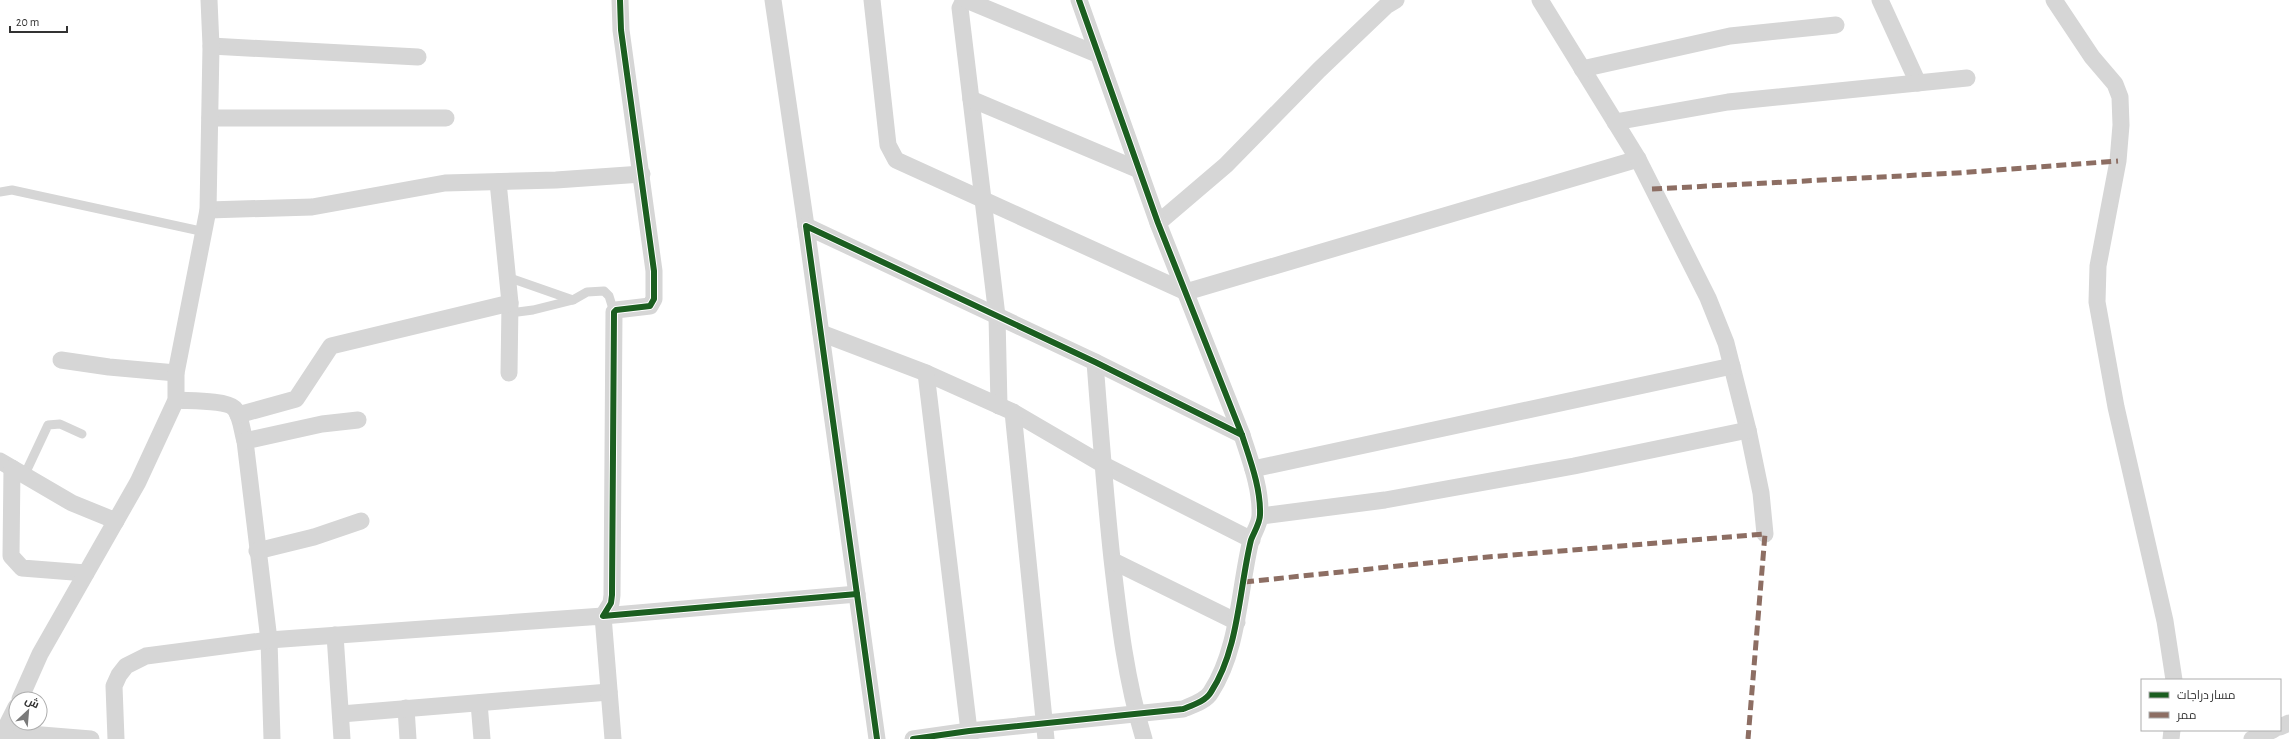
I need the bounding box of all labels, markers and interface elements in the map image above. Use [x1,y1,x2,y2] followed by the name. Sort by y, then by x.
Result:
[10,8,67,34] scale bar
[16,16,39,28] text: 20 m
[2141,679,2281,731] legend
[2177,689,2236,702] text: مسار دراجات
[8,691,48,731] north arrow
[23,694,41,711] text: ش
[2176,709,2196,722] text: ممر

